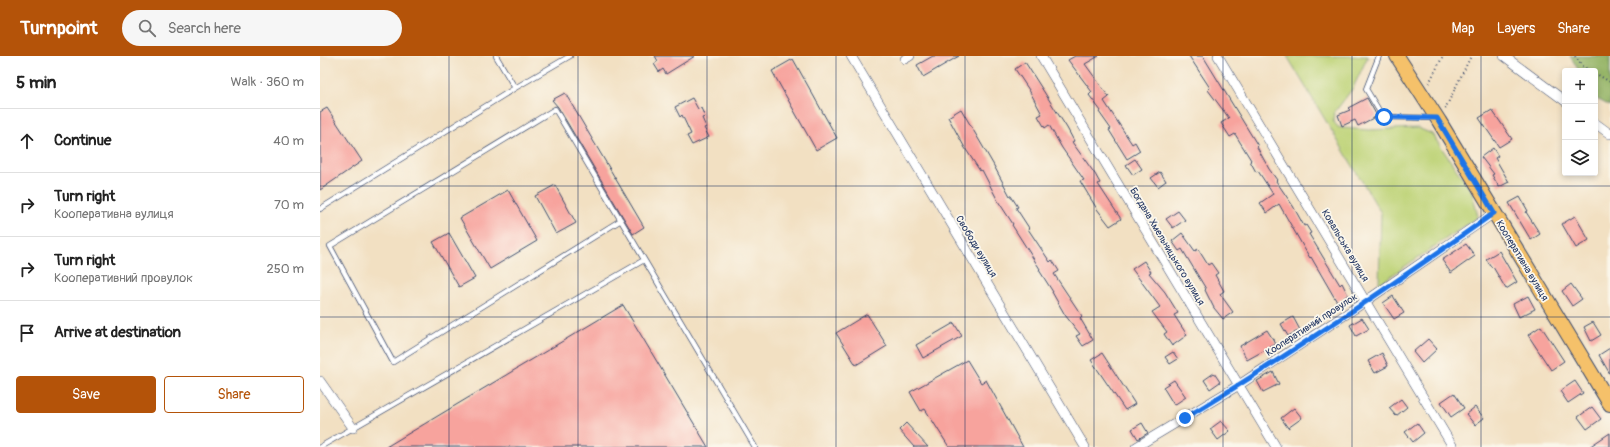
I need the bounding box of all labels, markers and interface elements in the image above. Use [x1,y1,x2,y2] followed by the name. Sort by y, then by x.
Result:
[122,10,402,46] search box
[20,16,98,40] text: Turnpoint
[136,17,158,39] icon: search
[168,19,241,38] text: Search here
[1452,20,1475,37] text: Map
[1497,20,1535,37] text: Layers
[1557,20,1590,37] text: Share
[1562,68,1598,176] map controls
[1562,68,1598,104] button: +
[16,72,56,93] text: 5 min
[230,74,304,90] text: Walk · 360 m
[1562,104,1598,140] button: −
[1375,108,1393,126] route start
[16,130,38,152] icon: ahead
[54,131,112,150] text: Continue
[273,133,304,149] text: 40 m
[1562,140,1598,176] button: layers
[1127,185,1207,308] street label: Богдана Хмельницького вулиця
[54,187,115,206] text: Turn right
[16,194,38,216] icon: right
[274,197,304,213] text: 70 m
[54,206,174,222] text: Кооперативна вулиця
[1319,207,1372,284] street label: Ковальська вулиця
[953,213,999,280] street label: Свободи вулиця
[1493,218,1551,303] street label: Кооперативна вулиця
[54,251,115,270] text: Turn right
[16,258,38,280] icon: right
[266,261,304,277] text: 250 m
[54,270,193,286] text: Кооперативний провулок
[1263,291,1360,359] street label: Кооперативний провулок
[16,322,38,344] icon: arrive
[54,323,181,342] text: Arrive at destination
[16,376,156,413] button: Save
[164,376,304,413] button: Share
[1176,409,1194,427] route end

